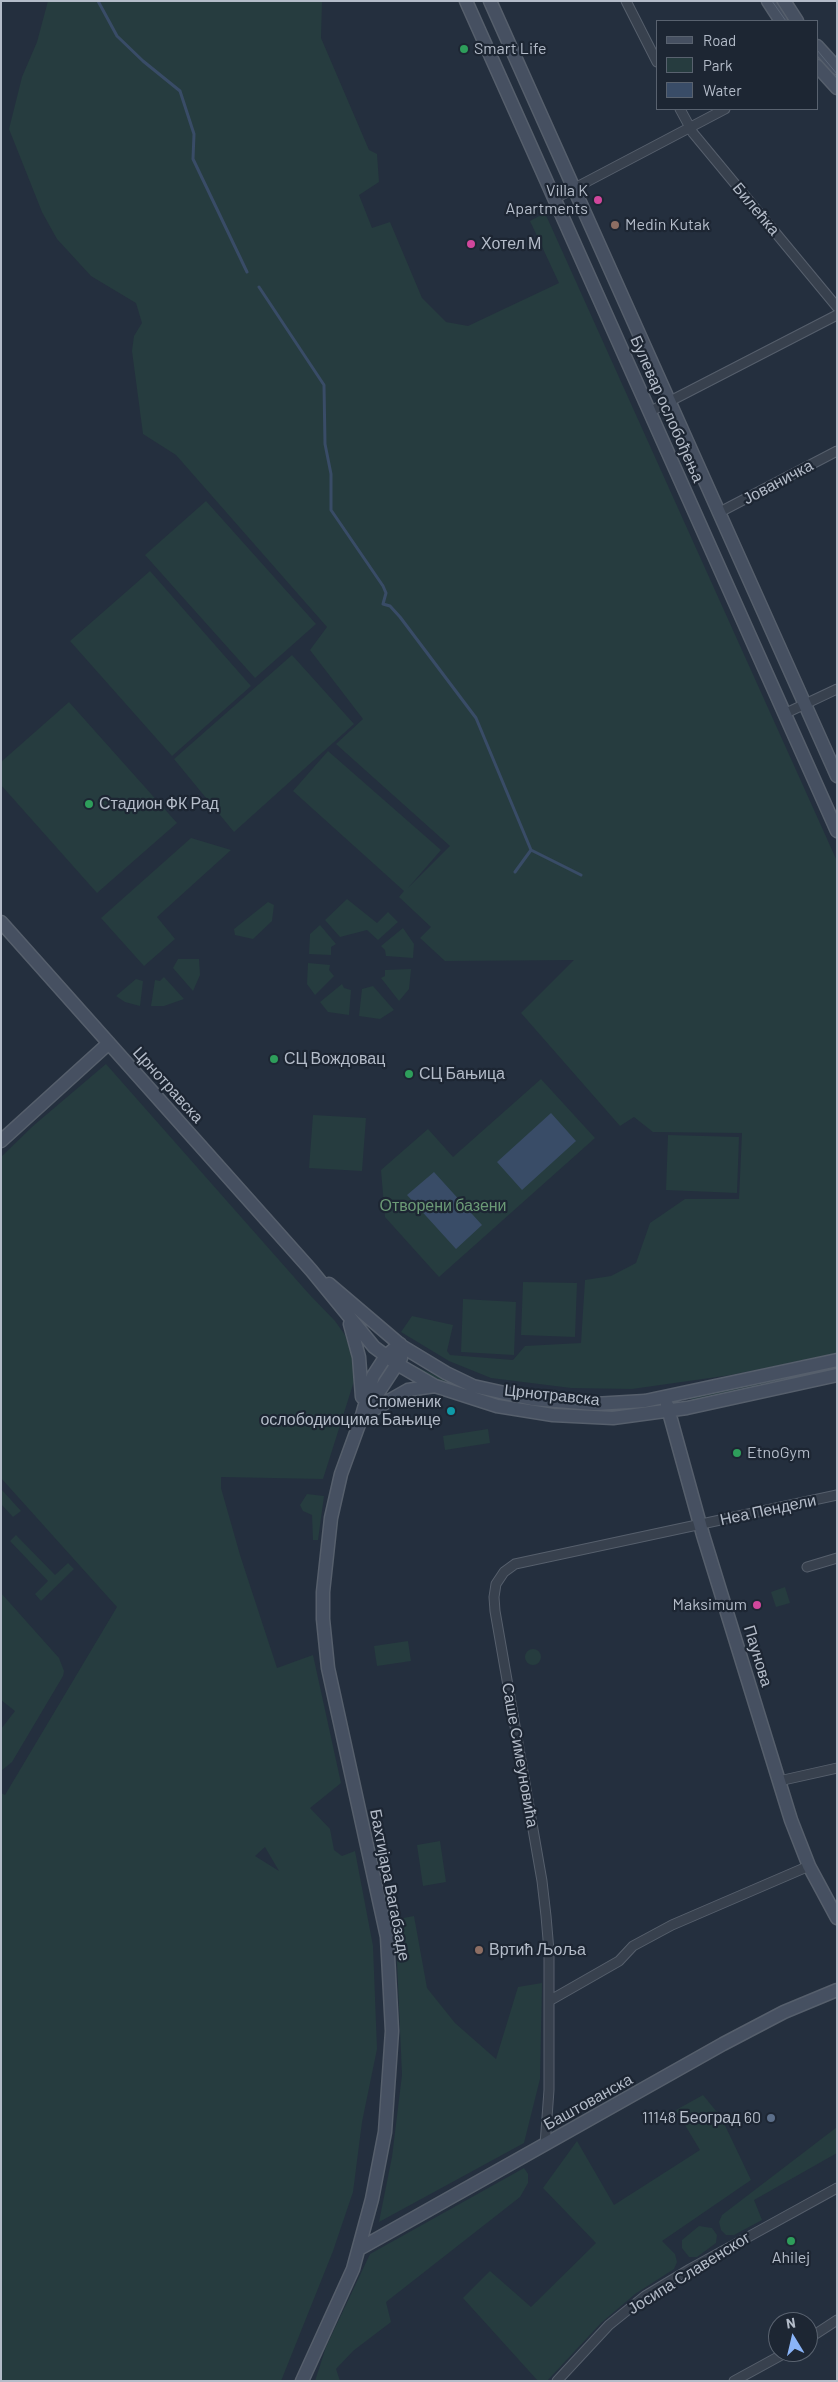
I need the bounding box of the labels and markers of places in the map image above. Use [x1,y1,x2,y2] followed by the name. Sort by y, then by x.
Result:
[474,39,546,59] place label: Smart Life
[458,43,470,55] marker: Smart Life
[506,181,588,219] place label: Villa K Apartments
[592,194,604,206] marker: Villa K Apartments
[625,215,710,235] place label: Medin Kutak
[609,219,621,231] marker: Medin Kutak
[481,234,541,254] place label: Хотел М
[465,238,477,250] marker: Хотел М
[99,794,219,814] place label: Стадион ФК Рад
[83,798,95,810] marker: Стадион ФК Рад
[284,1049,385,1069] place label: СЦ Вождовац
[268,1053,280,1065] marker: СЦ Вождовац
[419,1064,505,1084] place label: СЦ Бањица
[403,1068,415,1080] marker: СЦ Бањица
[260,1392,441,1430] place label: Споменик ослободиоцима Бањице
[445,1405,457,1417] marker: Споменик ослободиоцима Бањице
[747,1443,810,1463] place label: EtnoGym
[731,1447,743,1459] marker: EtnoGym
[673,1595,747,1615] place label: Maksimum
[751,1599,763,1611] marker: Maksimum
[489,1940,586,1960] place label: Вртић Љоља
[473,1944,485,1956] marker: Вртић Љоља
[642,2108,761,2128] place label: 11148 Београд 60
[765,2112,777,2124] marker: 11148 Београд 60
[785,2235,797,2247] marker: Ahilej
[772,2248,810,2268] place label: Ahilej

